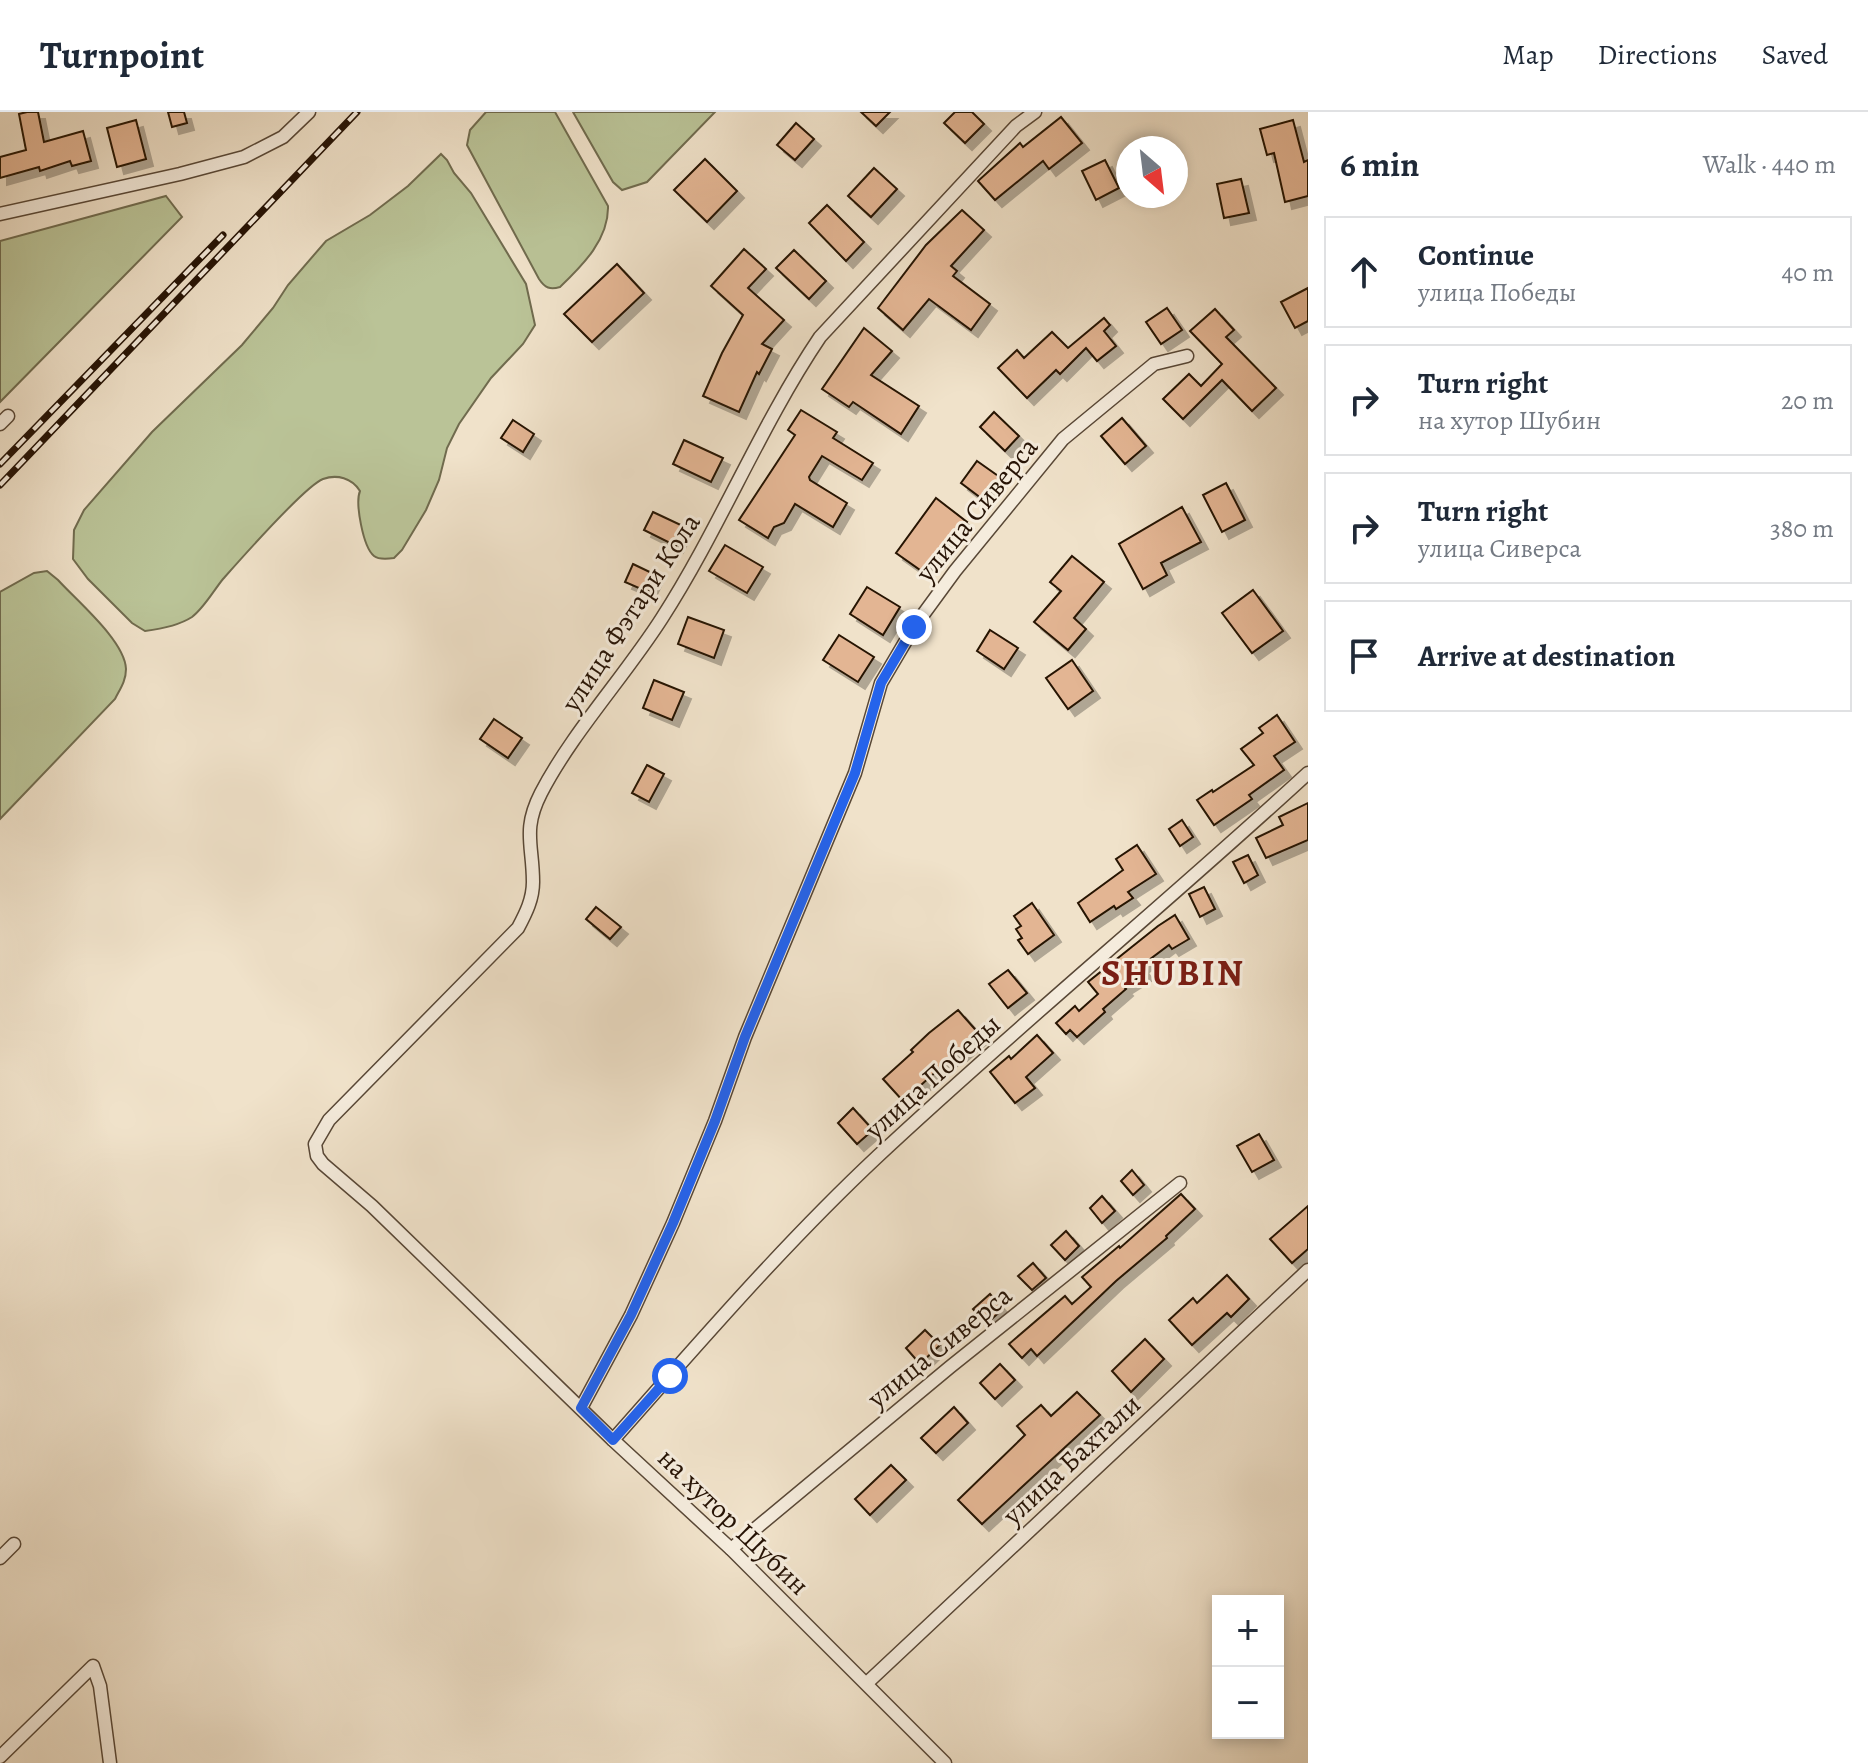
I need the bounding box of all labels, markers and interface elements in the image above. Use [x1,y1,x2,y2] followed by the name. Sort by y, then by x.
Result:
[40,29,204,81] text: Turnpoint
[1502,36,1553,74] text: Map
[1597,36,1718,74] text: Directions
[1762,36,1828,74] text: Saved
[1116,136,1188,208] north arrow
[1340,141,1419,188] text: 6 min
[1703,147,1836,182] text: Walk · 440 m
[1418,235,1534,275] text: Continue
[1342,250,1386,294] icon: ahead
[1782,255,1834,290] text: 40 m
[1418,275,1576,310] text: улица Победы
[1418,363,1548,403] text: Turn right
[1342,378,1386,422] icon: right
[1781,383,1834,418] text: 20 m
[1418,403,1601,438] text: на хутор Шубин
[906,429,1047,591] street label: улица Сиверса
[1418,491,1548,531] text: Turn right
[552,506,709,720] street label: улица Фэтари Кола
[1342,506,1386,550] icon: right
[1770,511,1834,546] text: 380 m
[1418,531,1581,566] text: улица Сиверса
[896,609,932,645] route end
[1342,634,1386,678] icon: arrive
[1418,636,1675,676] text: Arrive at destination
[1101,948,1245,997] district label: SHUBIN
[856,1006,1009,1149] street label: улица Победы
[859,1277,1020,1418] street label: улица Сиверса
[652,1358,688,1394] route start
[994,1386,1149,1534] street label: улица Бахтали
[649,1440,817,1604] street label: на хутор Шубин
[1212,1595,1284,1739] map controls
[1212,1595,1284,1667] button: +
[1212,1667,1284,1739] button: −

